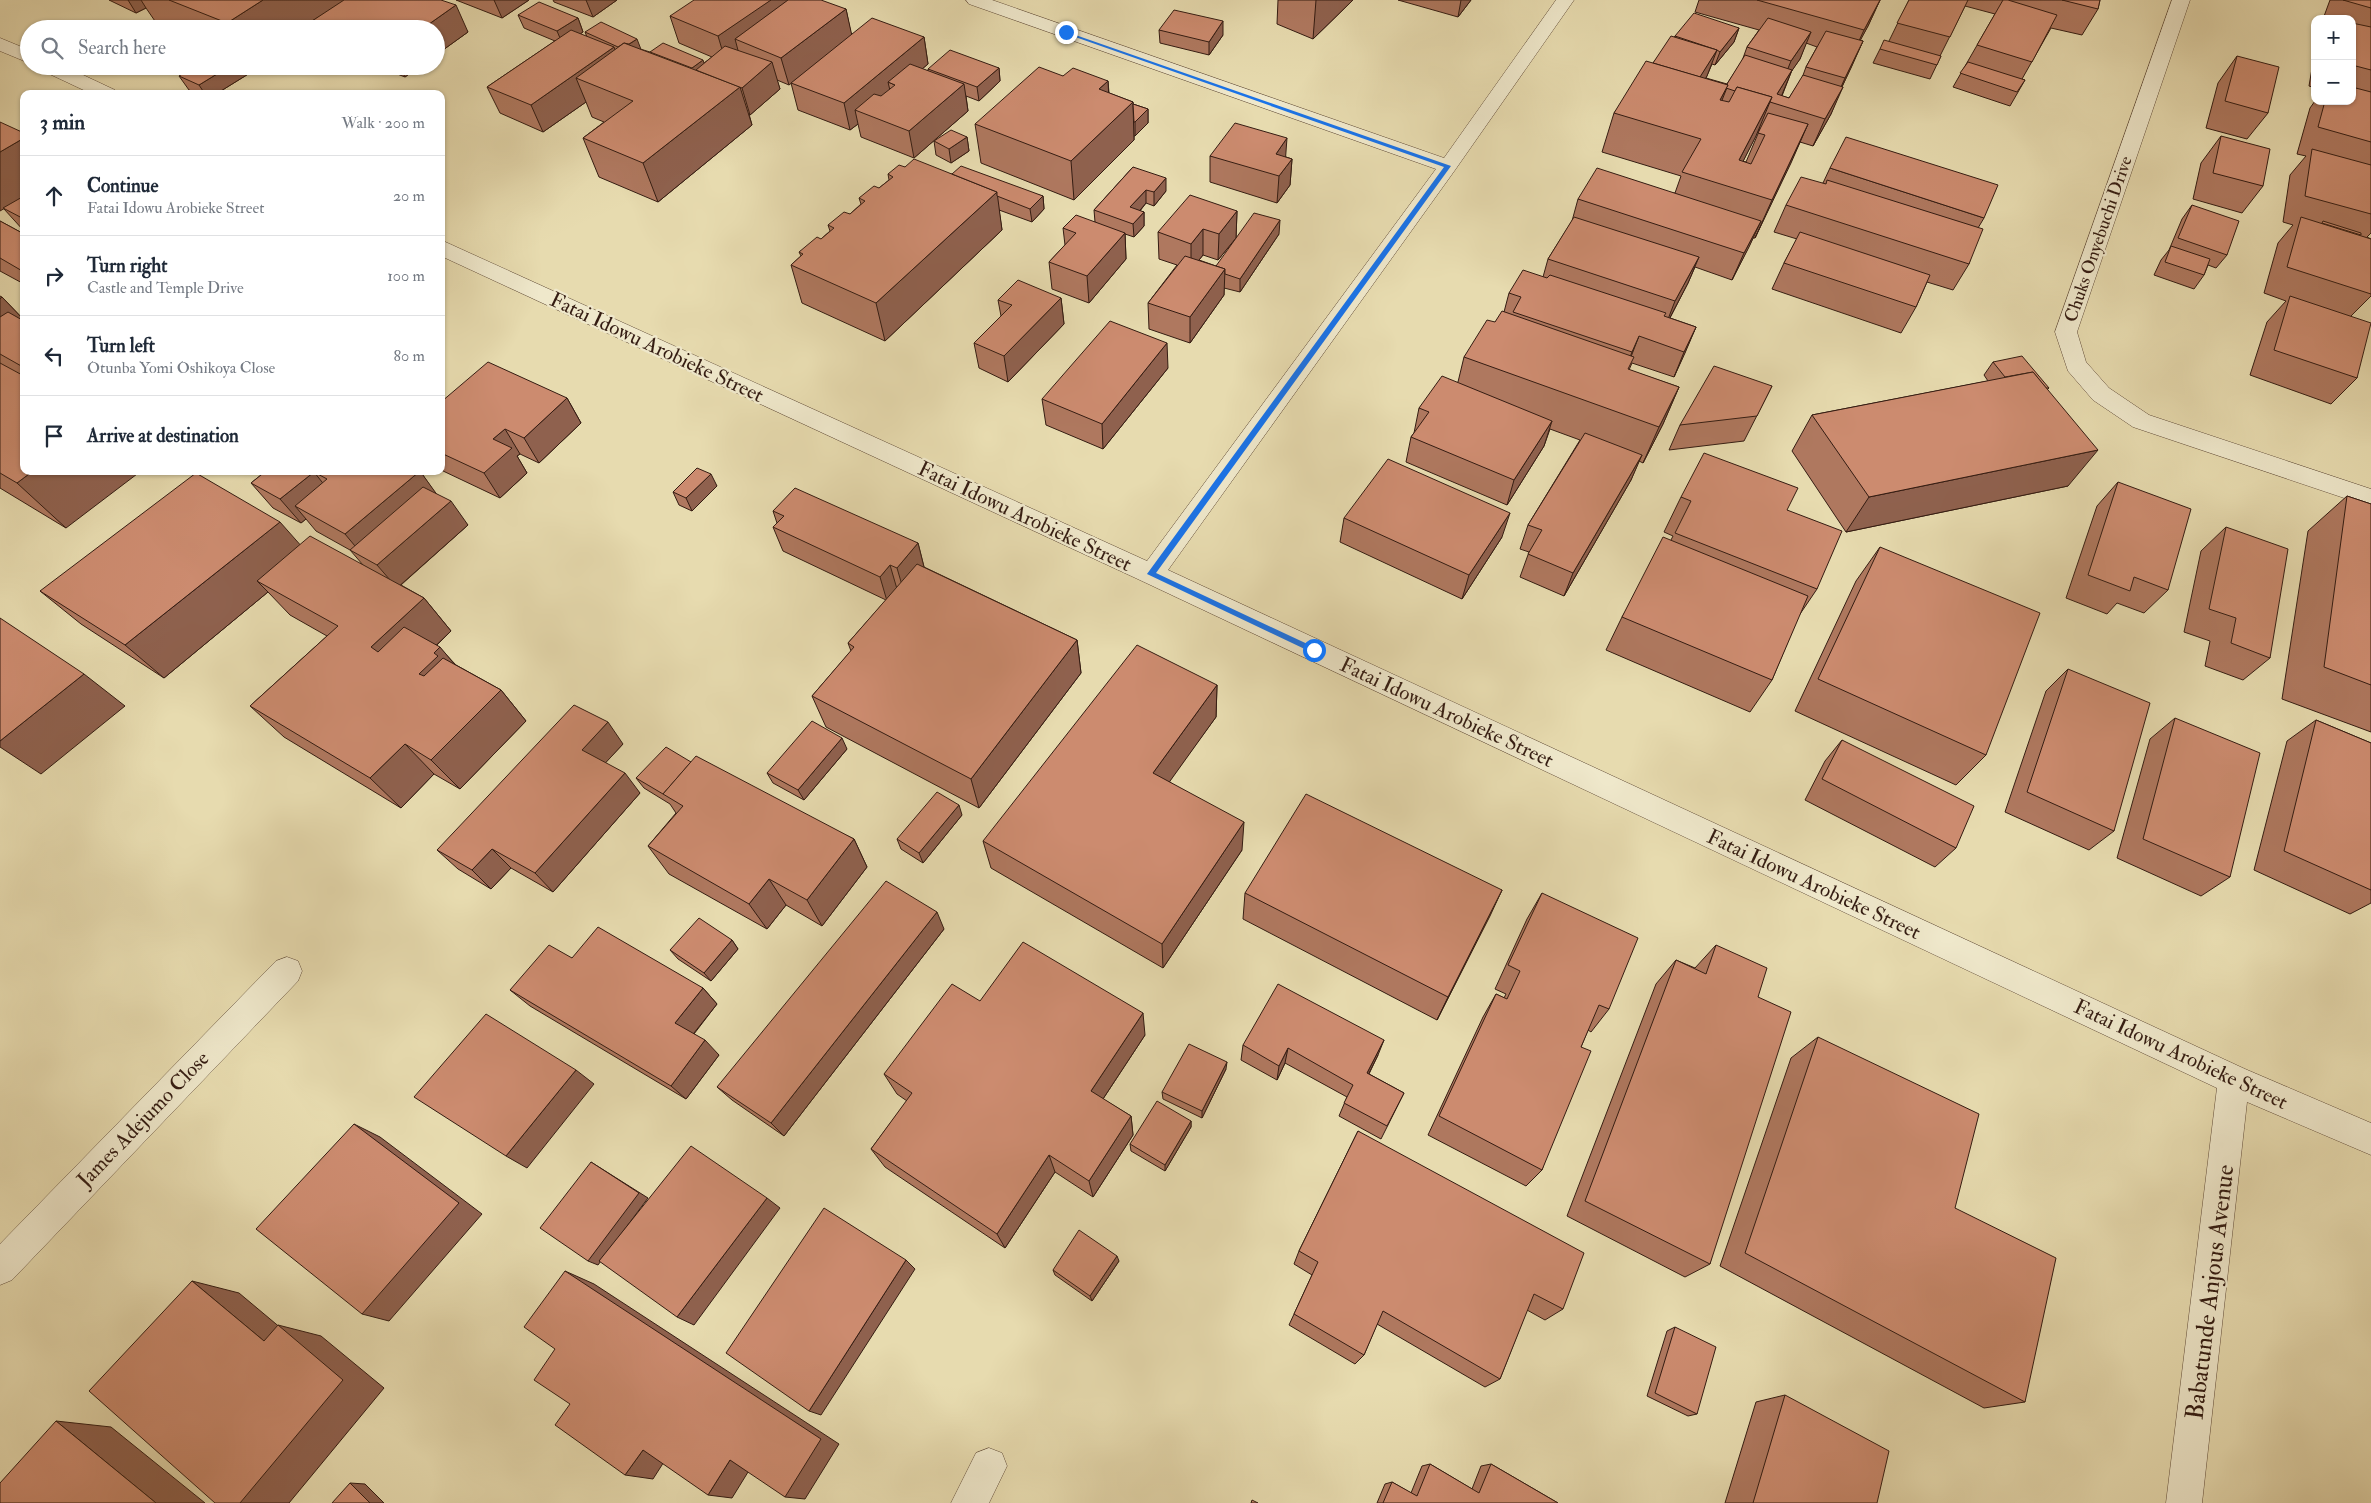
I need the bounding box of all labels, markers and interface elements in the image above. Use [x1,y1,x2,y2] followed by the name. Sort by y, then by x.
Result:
[2311,15,2356,105] map controls
[2311,15,2356,60] button: +
[20,20,445,75] search box
[1055,21,1078,44] route end
[38,34,66,62] icon: search
[78,36,166,60] text: Search here
[2311,60,2356,105] button: −
[40,109,85,136] text: 3 min
[342,113,425,133] text: Walk · 200 m
[2059,153,2138,325] street label: Chuks Onyebuchi Drive
[87,174,158,198] text: Continue
[40,182,68,210] icon: ahead
[393,186,425,206] text: 20 m
[87,198,264,218] text: Fatai Idowu Arobieke Street
[87,254,167,278] text: Turn right
[40,262,68,290] icon: right
[387,266,425,286] text: 100 m
[87,278,244,298] text: Castle and Temple Drive
[546,286,768,409] street label: Fatai Idowu Arobieke Street
[87,334,155,358] text: Turn left
[40,342,68,370] icon: left
[394,346,425,366] text: 80 m
[87,358,275,378] text: Otunba Yomi Oshikoya Close
[40,422,68,450] icon: arrive
[87,424,239,448] text: Arrive at destination
[914,455,1136,578] street label: Fatai Idowu Arobieke Street
[1303,639,1326,662] route start
[1336,651,1558,774] street label: Fatai Idowu Arobieke Street
[1703,823,1925,946] street label: Fatai Idowu Arobieke Street
[2070,993,2292,1116] street label: Fatai Idowu Arobieke Street
[71,1045,215,1194] street label: James Adejumo Close
[2179,1163,2242,1421] street label: Babatunde Anjous Avenue

